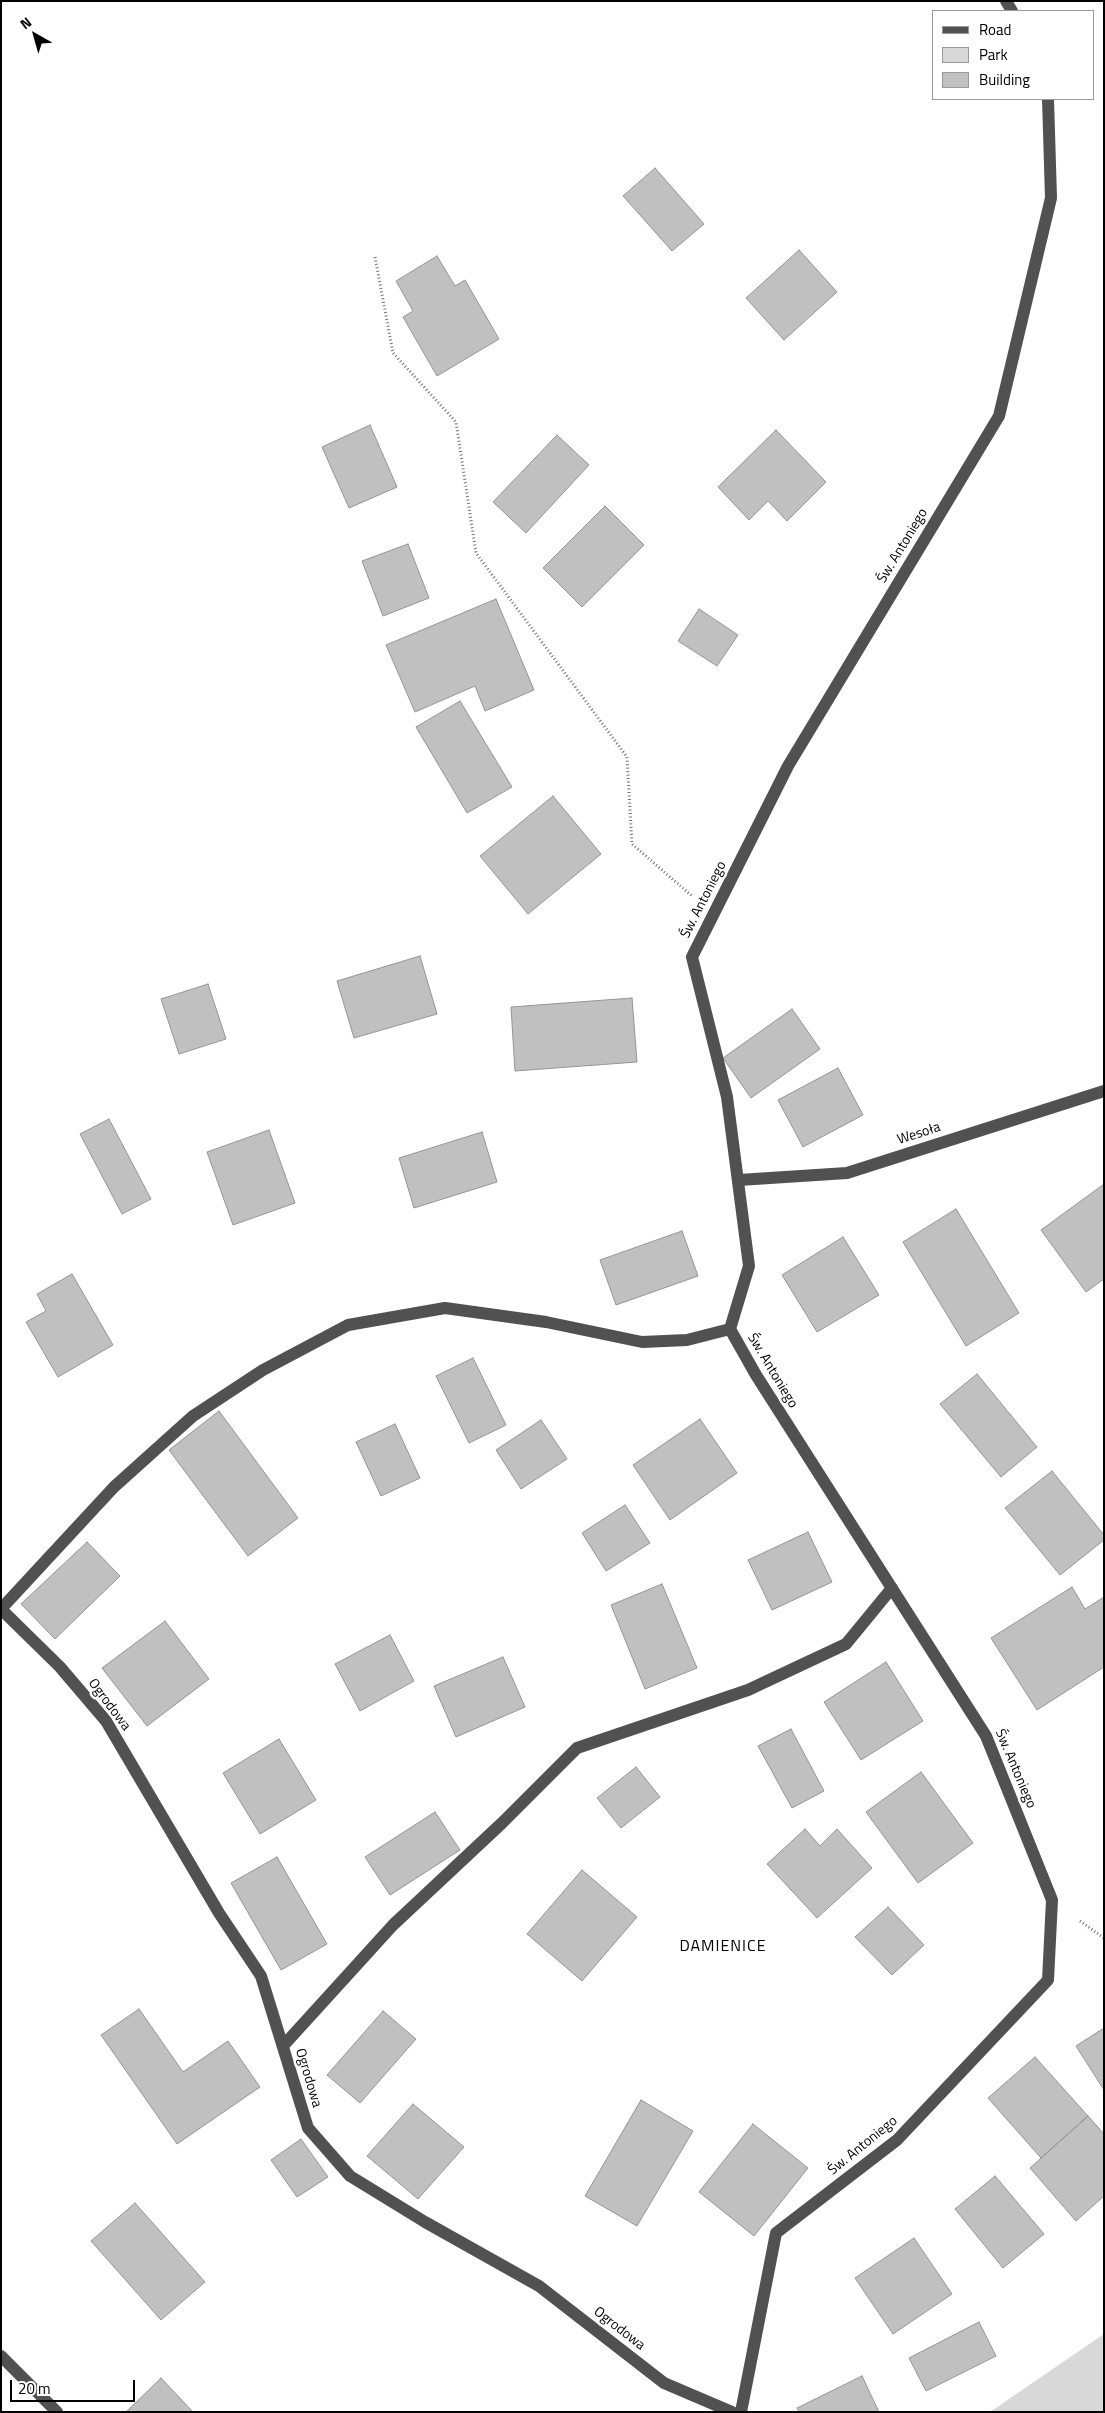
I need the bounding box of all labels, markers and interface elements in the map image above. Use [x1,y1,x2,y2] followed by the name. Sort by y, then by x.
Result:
[10,10,60,60] north arrow
[932,10,1095,100] legend
[15,12,36,34] text: N
[979,18,1011,41] text: Road
[979,43,1008,66] text: Park
[979,68,1030,91] text: Building
[874,506,932,586] street label: Św. Antoniego
[677,859,731,941] street label: Św. Antoniego
[895,1119,943,1149] street label: Wesoła
[743,1331,801,1411] street label: Św. Antoniego
[84,1676,134,1734] street label: Ogrodowa
[991,1727,1039,1811] street label: Św. Antoniego
[678,1937,768,1957] district label: DAMIENICE
[291,2046,325,2110] street label: Ogrodowa
[825,2113,901,2179] street label: Św. Antoniego
[590,2304,648,2354] street label: Ogrodowa
[12,2370,138,2402] scale bar
[18,2377,51,2400] text: 20 m

